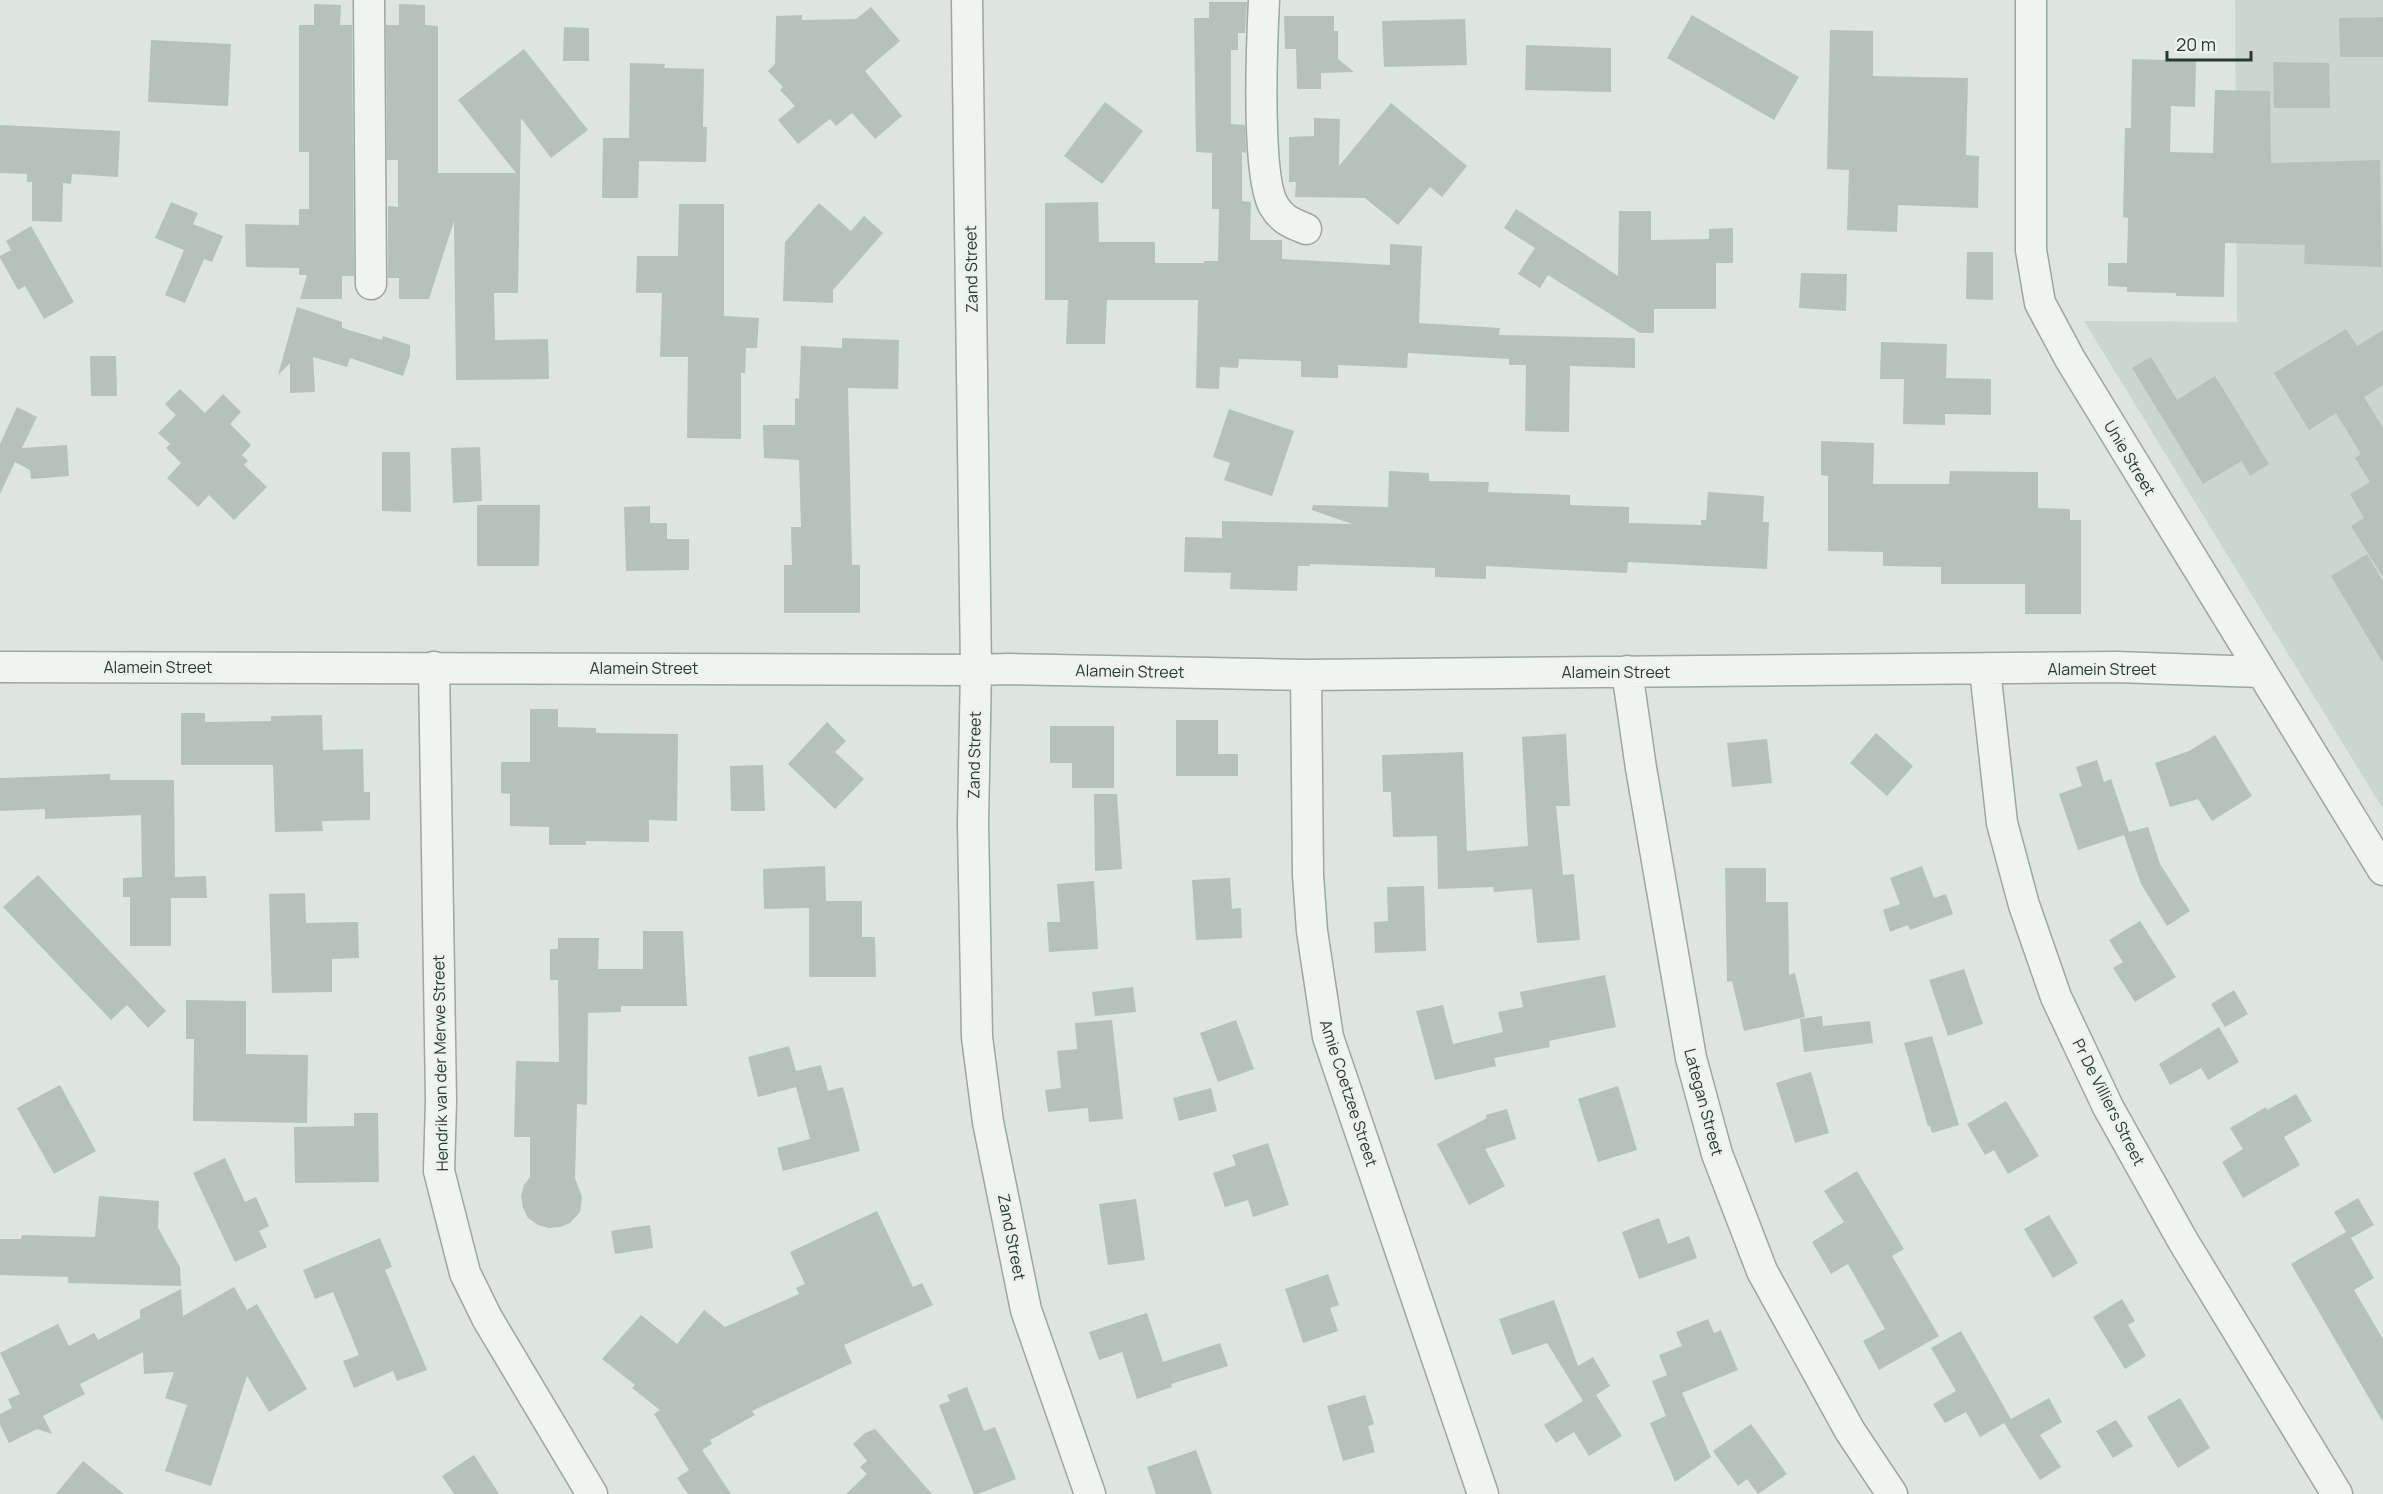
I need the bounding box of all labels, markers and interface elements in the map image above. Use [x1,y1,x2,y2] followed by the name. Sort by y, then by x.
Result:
[2167,24,2251,62] scale bar
[2176,32,2216,56] text: 20 m
[959,225,983,313] street label: Zand Street
[2099,416,2161,500] street label: Unie Street
[103,656,213,678] street label: Alamein Street
[589,657,699,679] street label: Alamein Street
[2047,658,2157,680] street label: Alamein Street
[1075,659,1185,683] street label: Alamein Street
[1561,661,1671,683] street label: Alamein Street
[962,711,986,799] street label: Zand Street
[427,954,453,1172] street label: Hendrik van der Merwe Street
[1315,1017,1383,1169] street label: Amie Coetzee Street
[2068,1035,2150,1169] street label: Pr De Villiers Street
[1679,1046,1729,1158] street label: Lategan Street
[993,1192,1031,1282] street label: Zand Street

